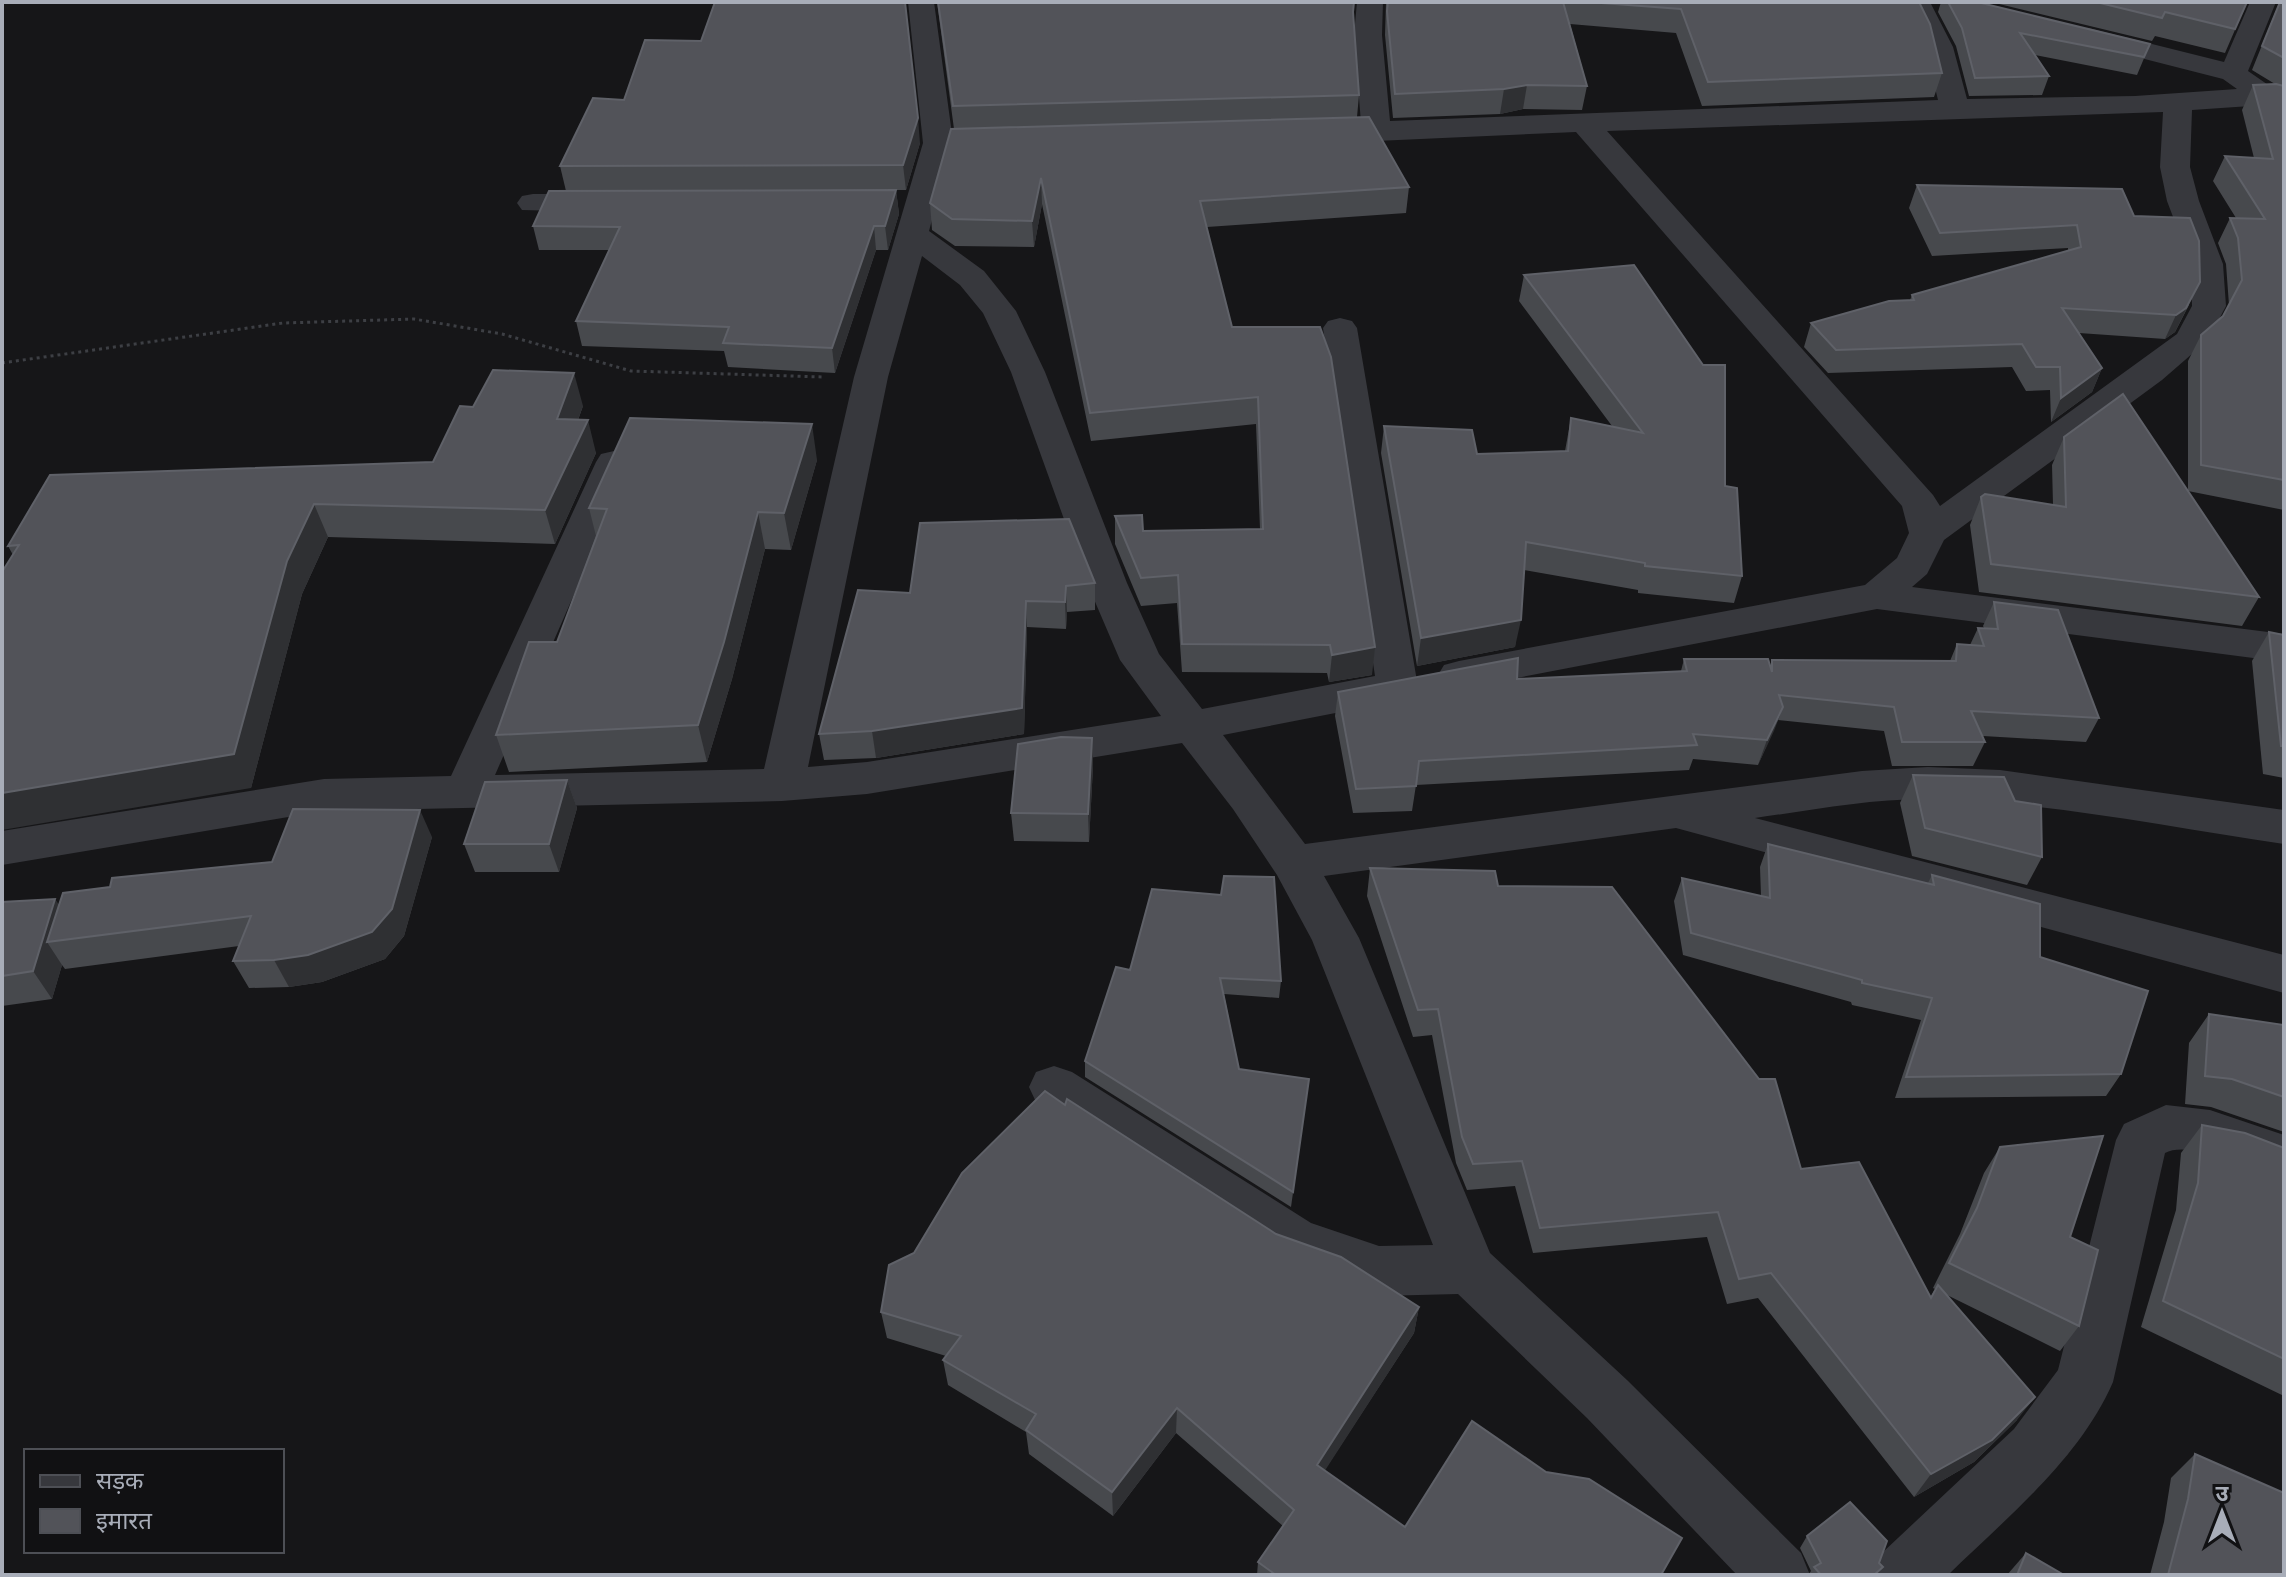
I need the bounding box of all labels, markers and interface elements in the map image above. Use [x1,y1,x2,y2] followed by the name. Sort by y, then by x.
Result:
[24,1449,284,1553] legend
[96,1466,144,1495] text: सड़क
[2182,1473,2262,1553] north arrow
[2216,1480,2230,1507] text: उ
[96,1506,153,1535] text: इमारत

